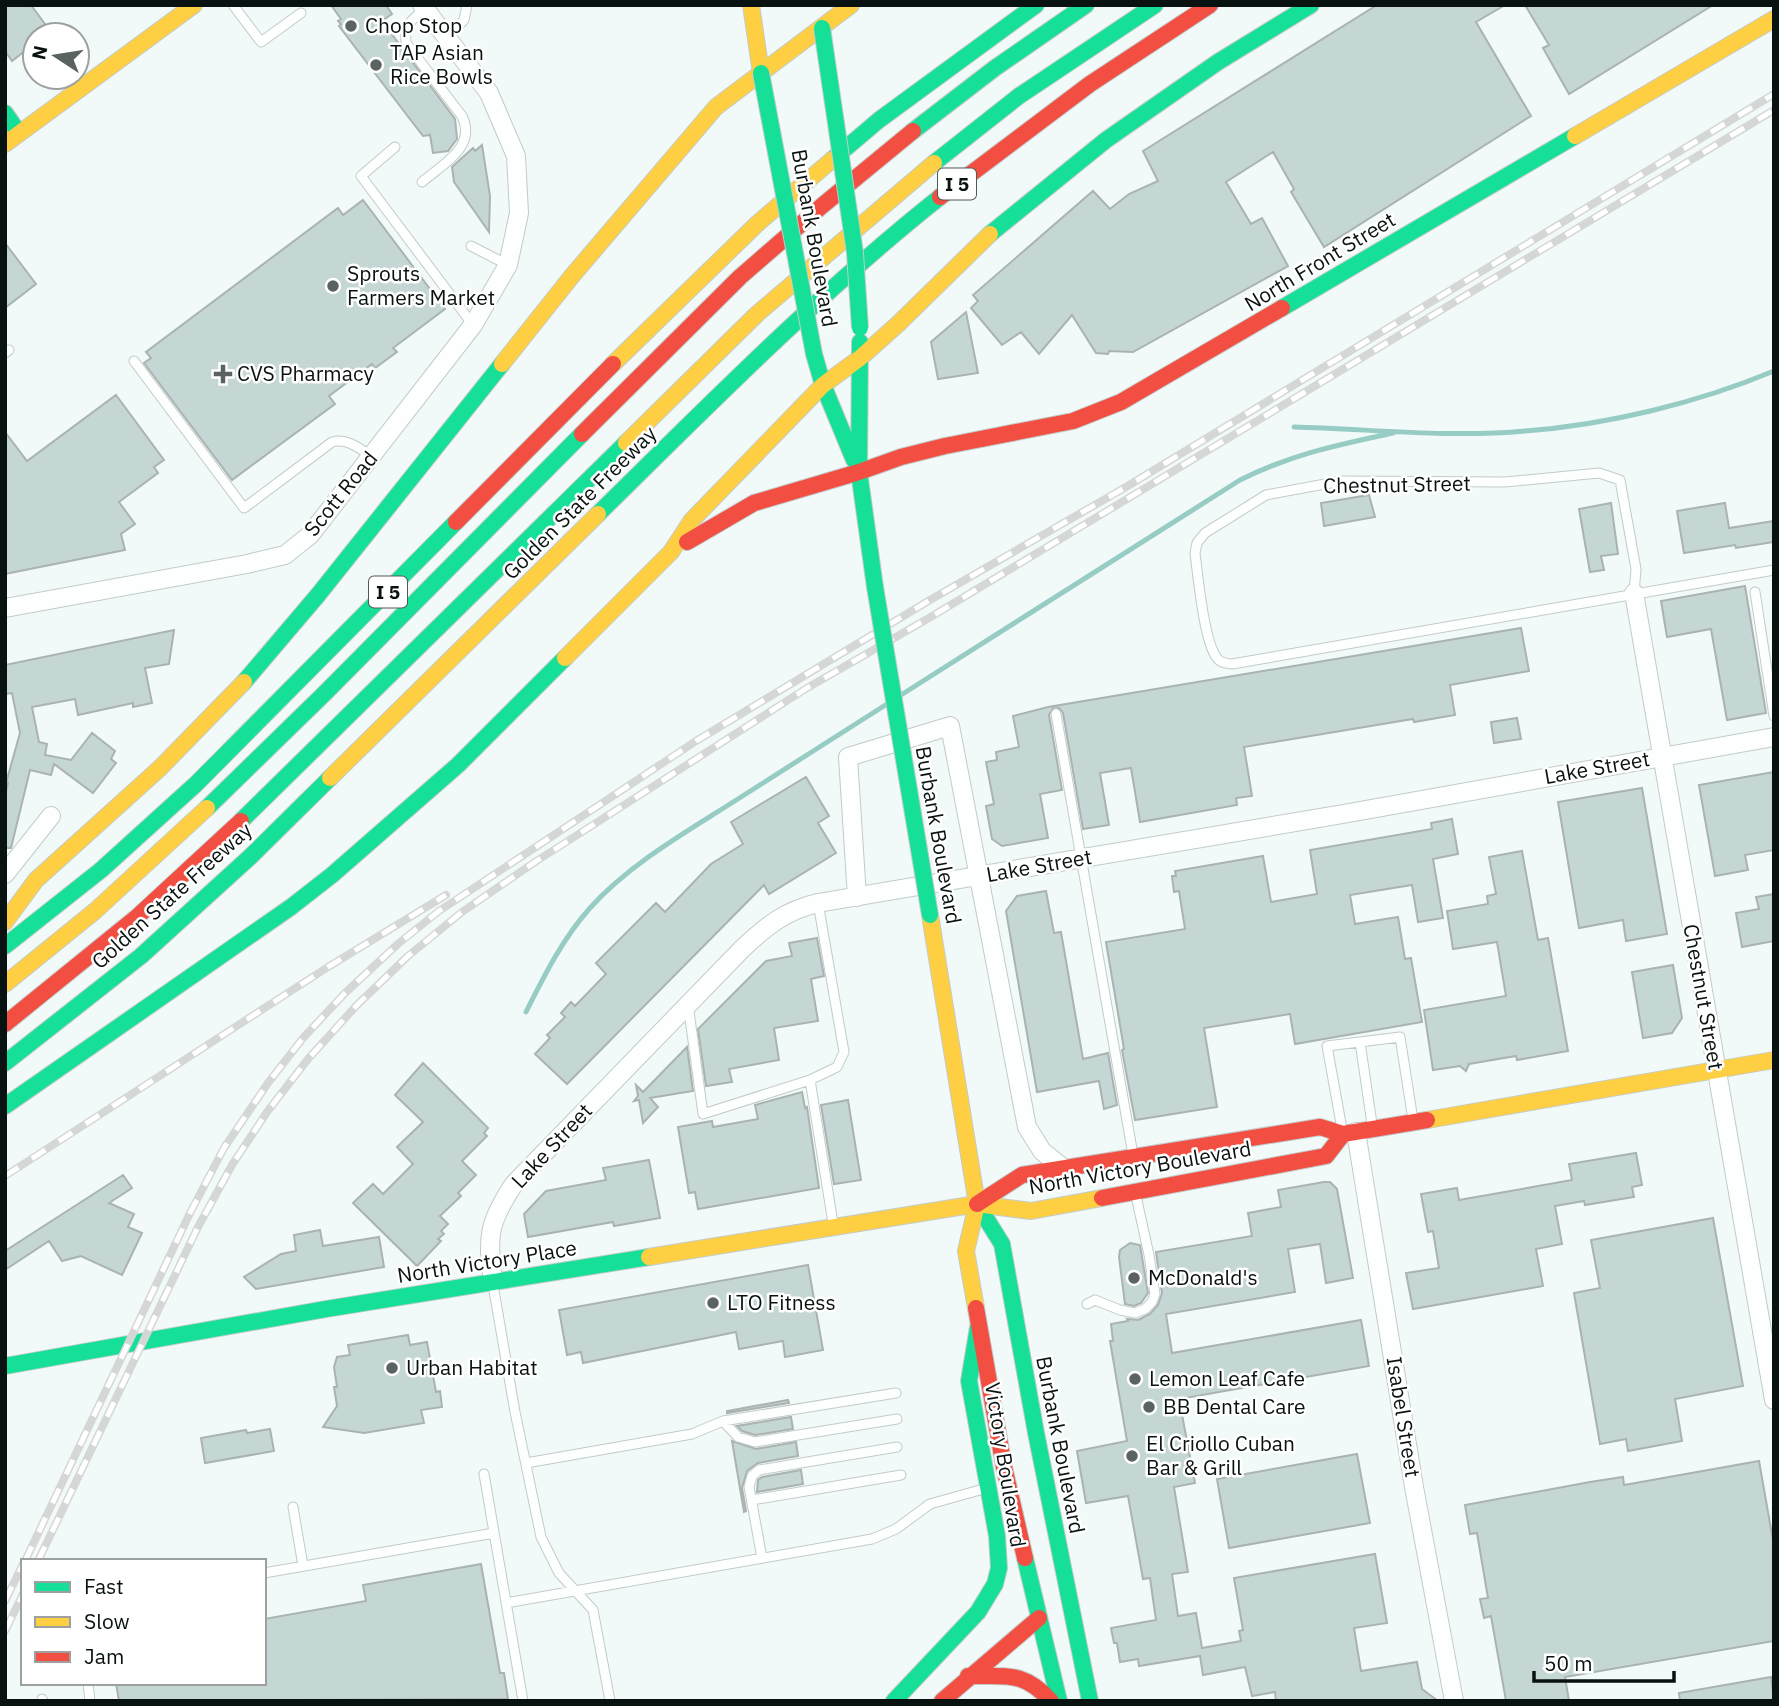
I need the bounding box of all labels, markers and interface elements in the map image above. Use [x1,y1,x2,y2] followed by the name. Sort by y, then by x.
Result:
[365,11,462,39] place label: Chop Stop
[343,18,359,34] marker: Chop Stop
[21,21,91,91] north arrow
[390,38,493,90] place label: TAP Asian Rice Bowls
[26,43,53,62] text: N
[368,57,384,73] marker: TAP Asian Rice Bowls
[786,147,844,329] street label: Burbank Boulevard
[938,168,976,200] road number: I 5
[1239,205,1400,317] street label: North Front Street
[347,259,495,311] place label: Sprouts Farmers Market
[325,278,341,294] marker: Sprouts Farmers Market
[237,359,374,387] place label: CVS Pharmacy
[215,366,231,382] marker: CVS Pharmacy
[496,419,663,585] street label: Golden State Freeway
[297,445,383,542] street label: Scott Road
[1323,469,1471,499] street label: Chestnut Street
[369,576,407,608] road number: I 5
[910,744,968,926] street label: Burbank Boulevard
[1542,744,1652,790] street label: Lake Street
[85,815,258,975] street label: Golden State Freeway
[984,842,1094,888] street label: Lake Street
[1677,922,1731,1072] street label: Chestnut Street
[505,1097,598,1194] street label: Lake Street
[1026,1134,1253,1200] street label: North Victory Boulevard
[395,1233,579,1289] street label: North Victory Place
[1148,1263,1258,1291] place label: McDonald's
[1126,1270,1142,1286] marker: McDonald's
[727,1288,836,1316] place label: LTO Fitness
[705,1295,721,1311] marker: LTO Fitness
[406,1353,538,1381] place label: Urban Habitat
[1030,1354,1092,1536] street label: Burbank Boulevard
[1381,1354,1427,1479] street label: Isabel Street
[384,1360,400,1376] marker: Urban Habitat
[1149,1364,1305,1392] place label: Lemon Leaf Cafe
[1127,1371,1143,1387] marker: Lemon Leaf Cafe
[979,1380,1033,1549] street label: Victory Boulevard
[1163,1392,1306,1420] place label: BB Dental Care
[1141,1399,1157,1415] marker: BB Dental Care
[1146,1429,1295,1481] place label: El Criollo Cuban Bar & Grill
[1124,1448,1140,1464] marker: El Criollo Cuban Bar & Grill
[21,1559,266,1685] legend
[84,1572,124,1600] text: Fast
[84,1607,130,1635] text: Slow
[1534,1640,1674,1684] scale bar
[84,1642,124,1670] text: Jam
[1544,1649,1593,1677] text: 50 m

